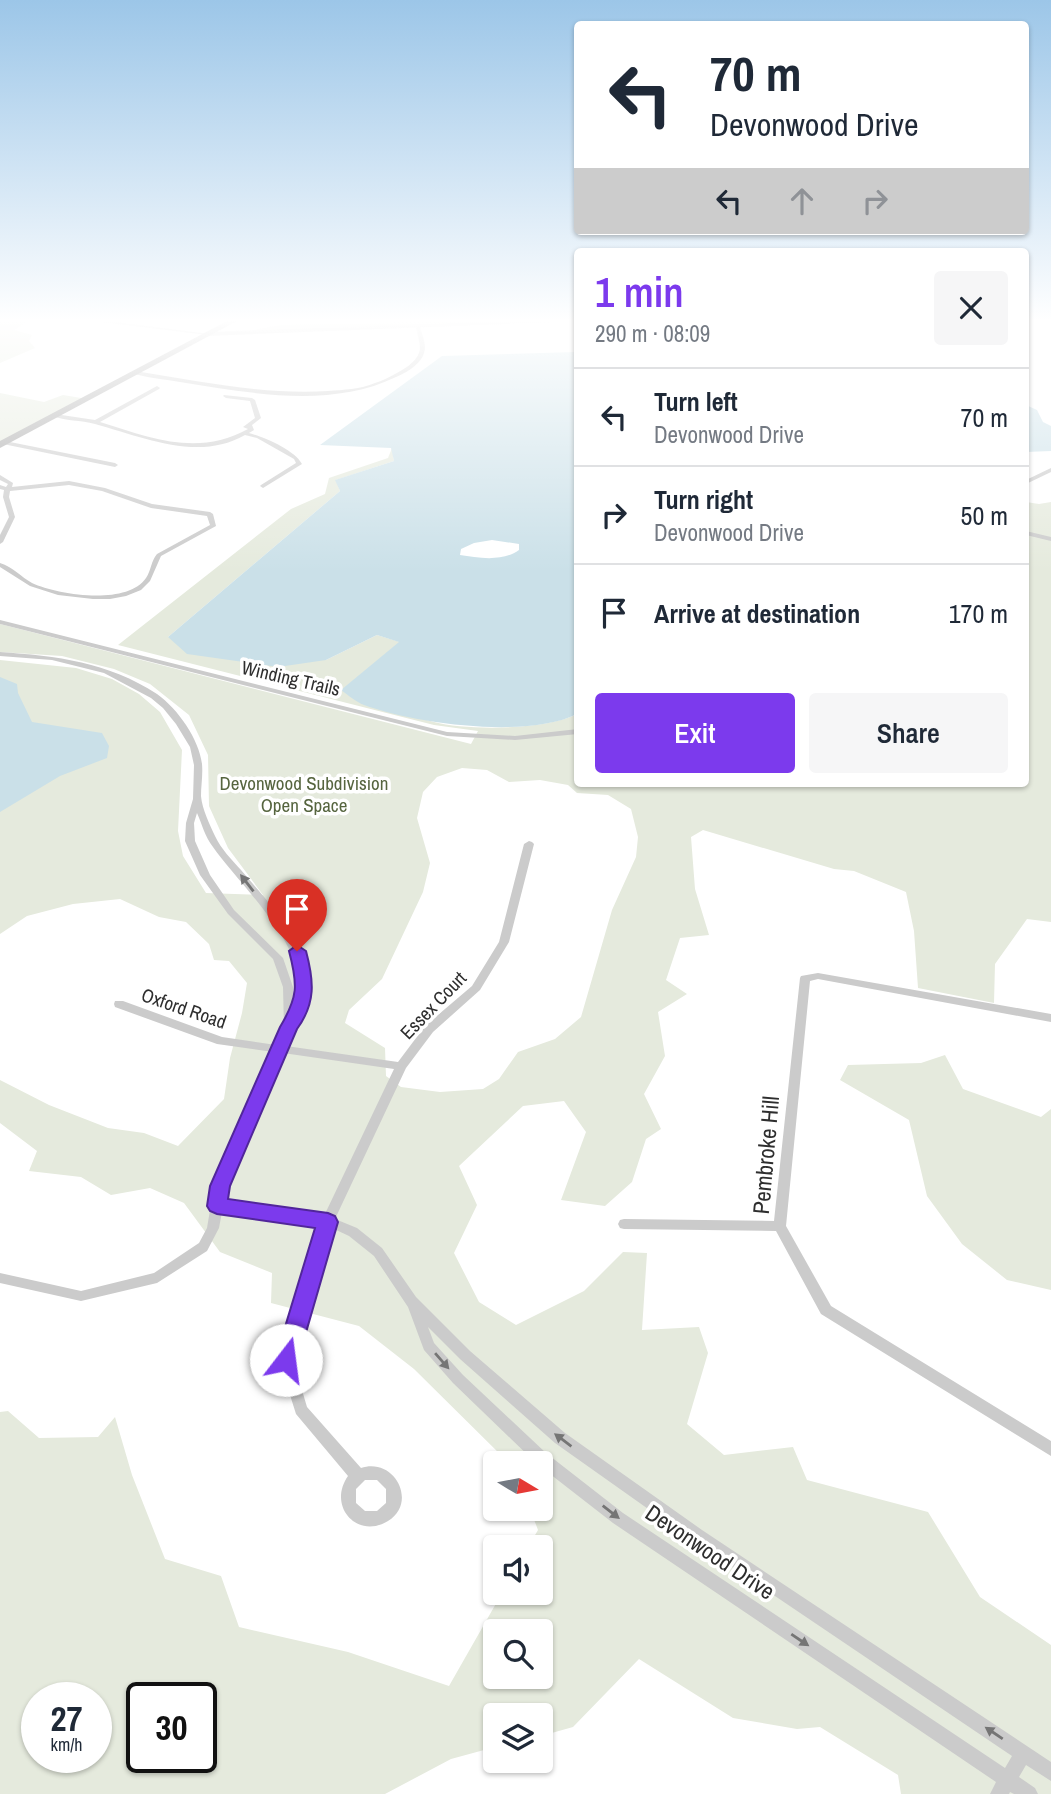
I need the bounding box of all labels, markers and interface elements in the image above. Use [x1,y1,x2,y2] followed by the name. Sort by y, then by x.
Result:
[710,40,802,106] text: 70 m
[595,49,686,140] icon: left
[710,103,919,146] text: Devonwood Drive
[710,182,748,220] icon: left
[783,182,821,220] icon: ahead
[856,182,894,220] icon: right
[595,264,684,320] text: 1 min
[934,271,1008,345] button: close
[595,318,710,349] text: 290 m · 08:09
[654,384,738,419] text: Turn left
[595,398,633,436] icon: left
[961,400,1008,435] text: 70 m
[654,419,804,450] text: Devonwood Drive
[654,482,753,517] text: Turn right
[595,496,633,534] icon: right
[961,498,1008,533] text: 50 m
[654,517,804,548] text: Devonwood Drive
[595,594,633,632] icon: arrive
[654,596,860,631] text: Arrive at destination
[949,596,1008,631] text: 170 m
[239,654,343,702] street label: Winding Trails
[595,693,795,773] button: Exit
[809,693,1008,773] button: Share
[220,770,388,818] park label: Devonwood Subdivision Open Space
[239,875,254,893] one-way arrow
[267,879,327,951] pin
[278,890,316,928] icon: arrive
[394,965,472,1045] street label: Essex Court
[138,981,230,1035] street label: Oxford Road
[745,1095,786,1215] street label: Pembroke Hill
[249,1323,323,1397] position arrow
[434,1352,449,1369] one-way arrow
[554,1433,573,1447] one-way arrow
[483,1451,553,1521] north arrow
[483,1451,553,1773] map controls
[639,1497,781,1606] street label: Devonwood Drive
[602,1505,620,1519] one-way arrow
[483,1535,553,1605] button: sound
[483,1619,553,1689] button: search
[790,1633,809,1646] one-way arrow
[126,1682,217,1773] speed limit sign: 30
[51,1695,82,1742] text: 27
[483,1703,553,1773] button: layers
[985,1727,1004,1740] one-way arrow
[51,1732,83,1757] text: km/h

